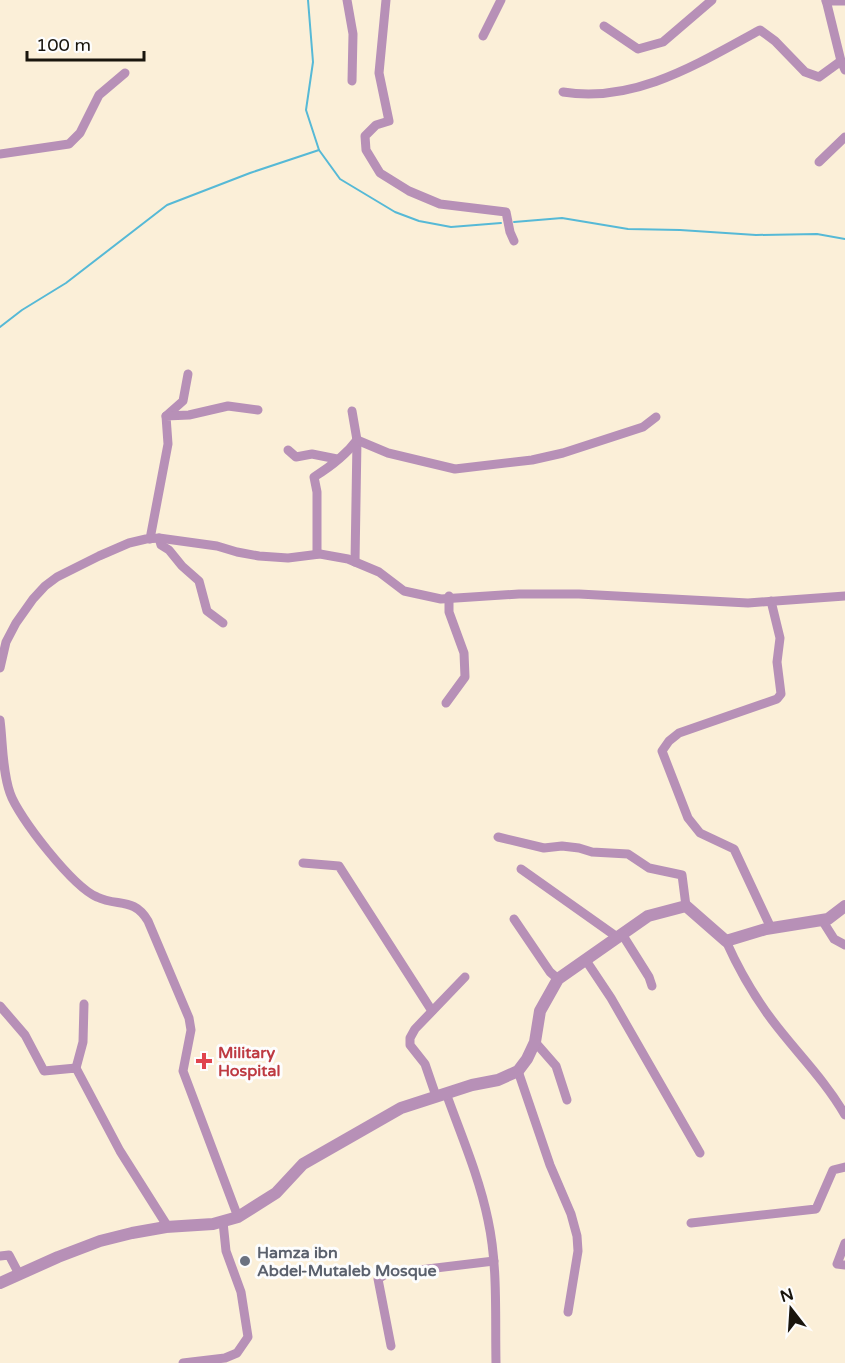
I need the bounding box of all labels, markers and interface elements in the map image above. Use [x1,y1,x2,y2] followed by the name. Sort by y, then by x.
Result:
[27,24,144,62] scale bar
[36,34,91,56] text: 100 m
[218,1043,280,1081] place label: Military Hospital
[195,1052,213,1070] marker: Military Hospital
[257,1243,437,1281] place label: Hamza ibn Abdel-Mutaleb Mosque
[238,1254,252,1268] marker: Hamza ibn Abdel-Mutaleb Mosque
[761,1279,821,1339] north arrow
[778,1284,796,1307] text: N

